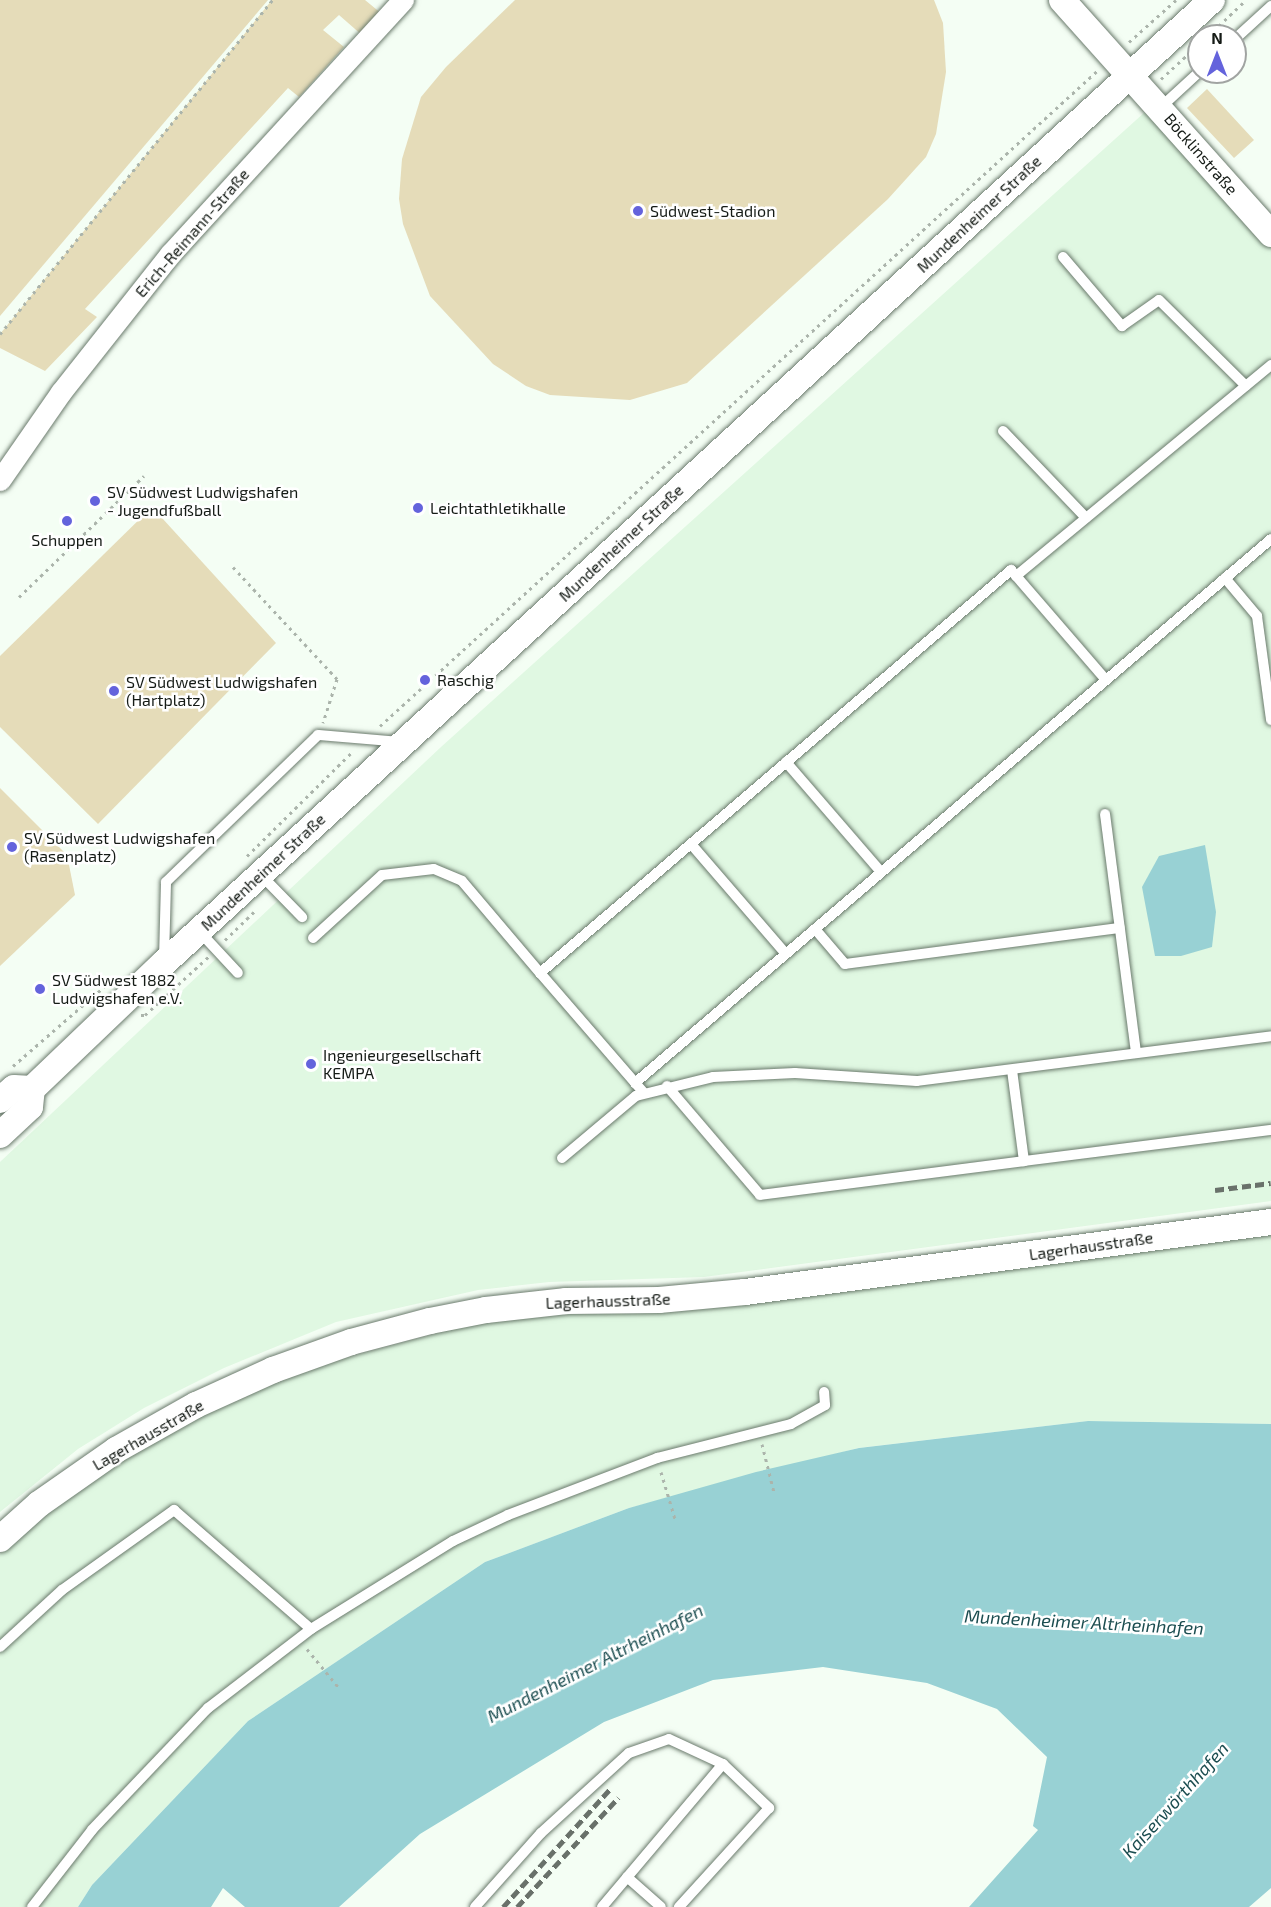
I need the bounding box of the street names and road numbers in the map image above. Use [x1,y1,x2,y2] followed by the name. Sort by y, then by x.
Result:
[1160,109,1242,199] street label: Böcklinstraße
[913,151,1045,277] street label: Mundenheimer Straße
[131,165,253,301] street label: Erich-Reimann-Straße
[555,480,687,606] street label: Mundenheimer Straße
[197,809,329,935] street label: Mundenheimer Straße
[1028,1228,1154,1264] street label: Lagerhausstraße
[545,1289,671,1313] street label: Lagerhausstraße
[89,1395,207,1475] street label: Lagerhausstraße

